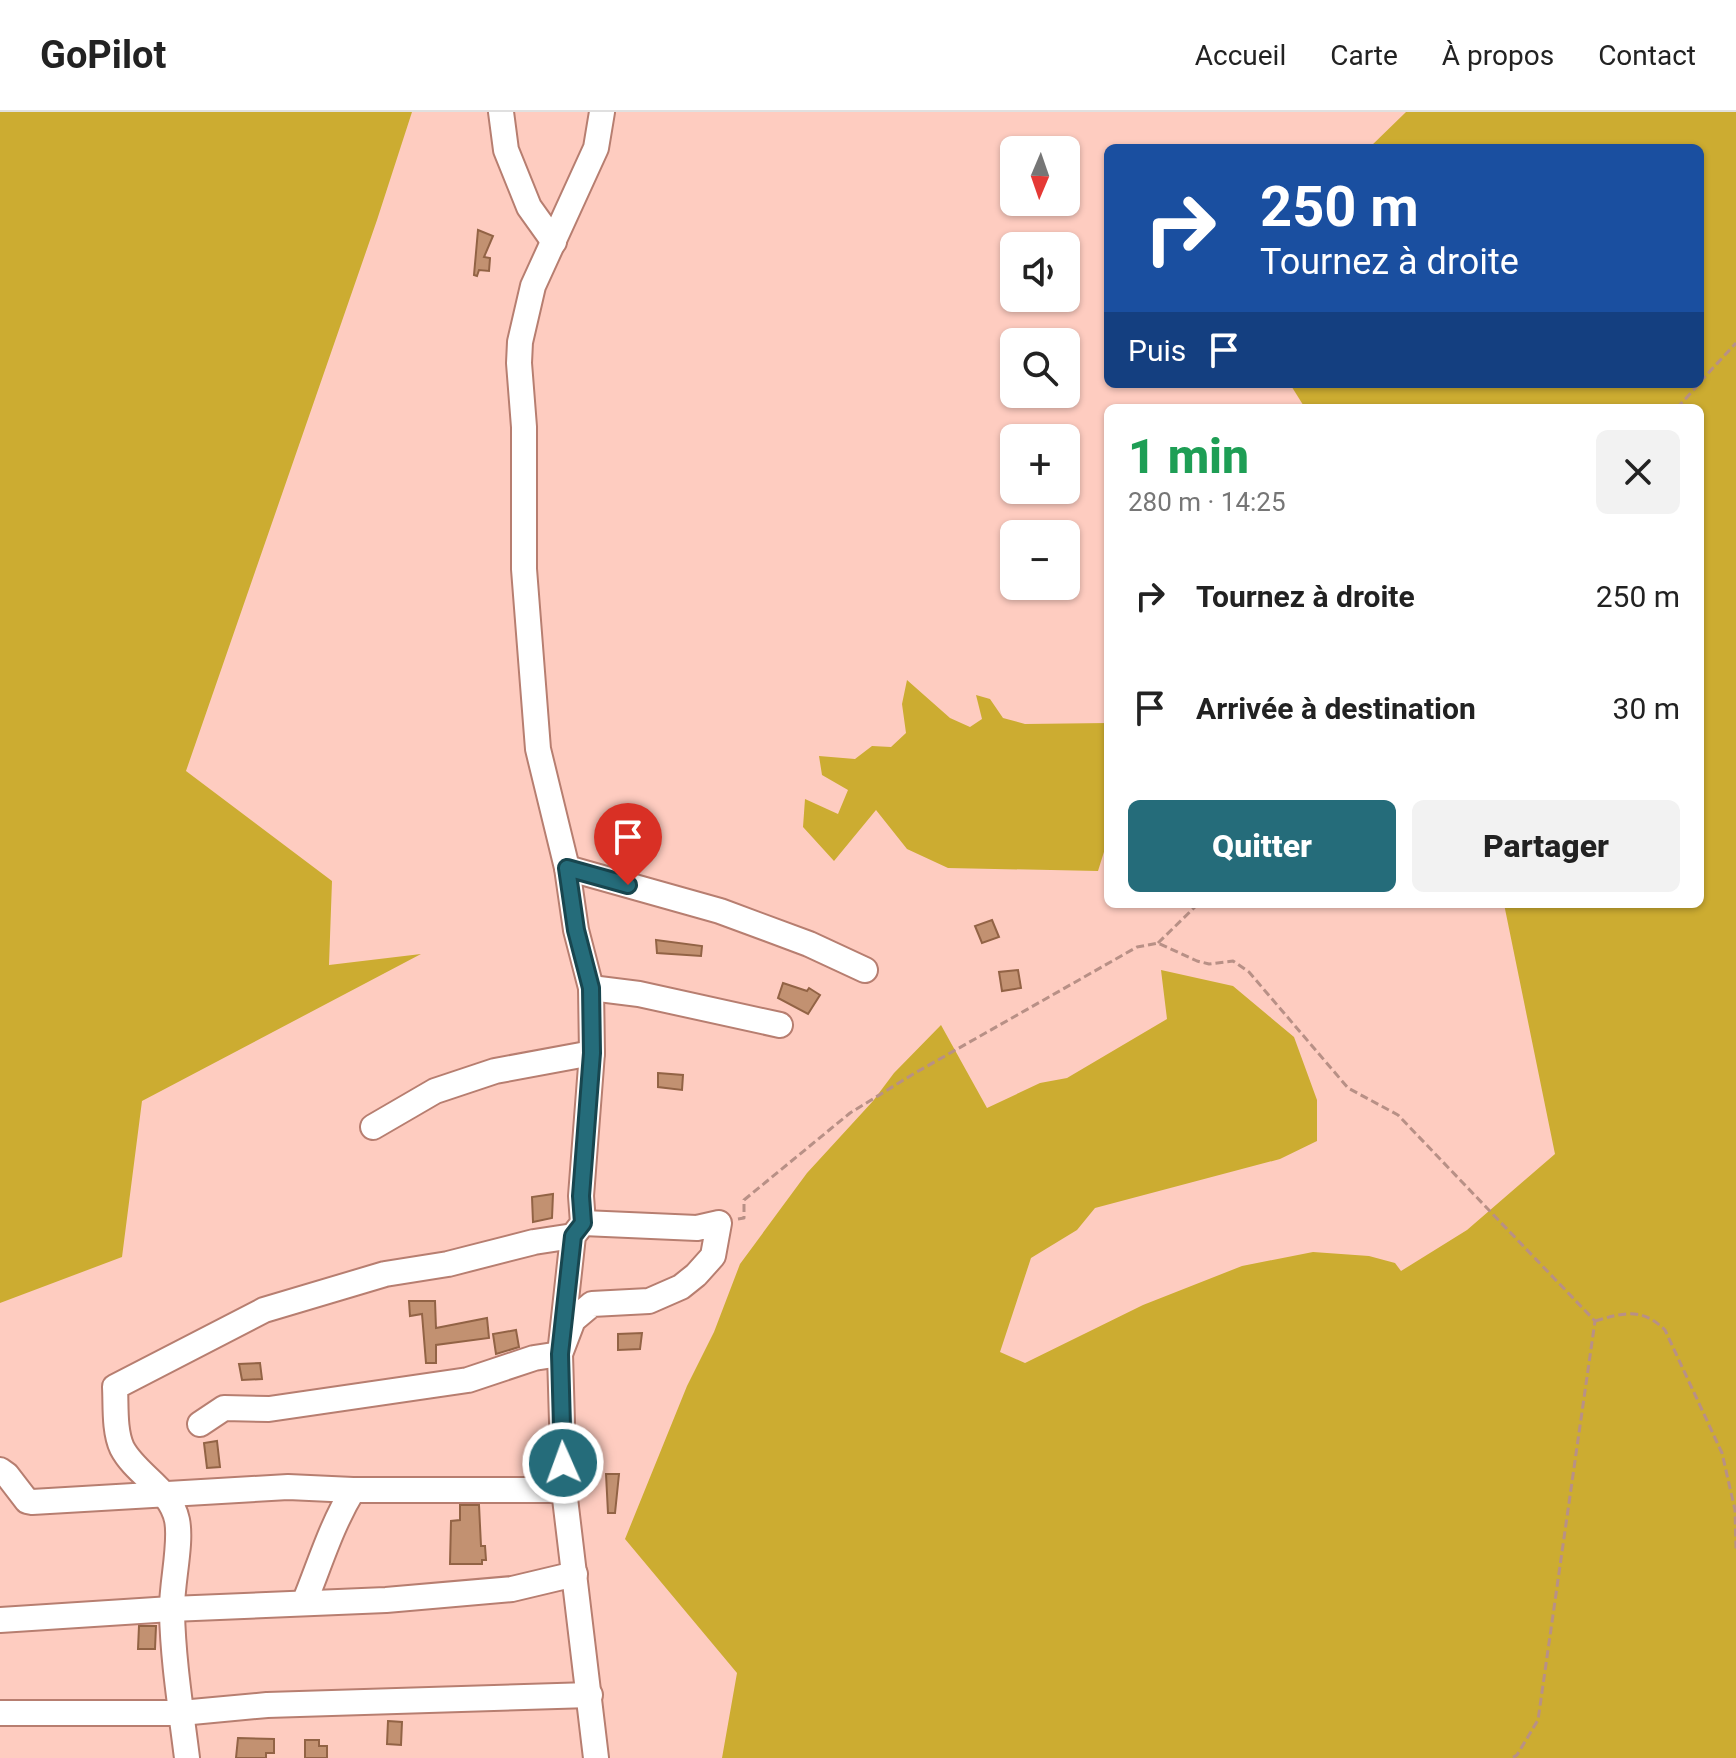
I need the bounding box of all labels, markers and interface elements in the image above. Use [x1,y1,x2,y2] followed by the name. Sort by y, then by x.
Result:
[40,33,166,77] text: GoPilot
[1195,39,1286,72] text: Accueil
[1330,39,1398,72] text: Carte
[1442,39,1554,72] text: À propos
[1598,39,1696,72] text: Contact
[1000,136,1080,216] north arrow
[1000,136,1080,600] map controls
[1260,174,1419,240] text: 250 m
[1128,176,1232,280] icon: right
[1000,232,1080,312] button: sound
[1260,241,1519,283] text: Tournez à droite
[1000,328,1080,408] button: search
[1202,328,1246,372] icon: arrive
[1128,333,1186,368] text: Puis
[1000,424,1080,504] button: +
[1128,428,1249,485] text: 1 min
[1596,430,1680,514] button: close
[1128,487,1286,517] text: 280 m · 14:25
[1000,520,1080,600] button: −
[1128,574,1172,618] icon: right
[1196,579,1415,614] text: Tournez à droite
[1596,579,1680,614] text: 250 m
[1128,686,1172,730] icon: arrive
[1196,691,1476,726] text: Arrivée à destination
[1613,691,1680,726] text: 30 m
[1128,800,1396,892] button: Quitter
[1412,800,1680,892] button: Partager
[594,803,662,885] pin
[606,815,650,859] icon: arrive
[521,1421,605,1505] position arrow

